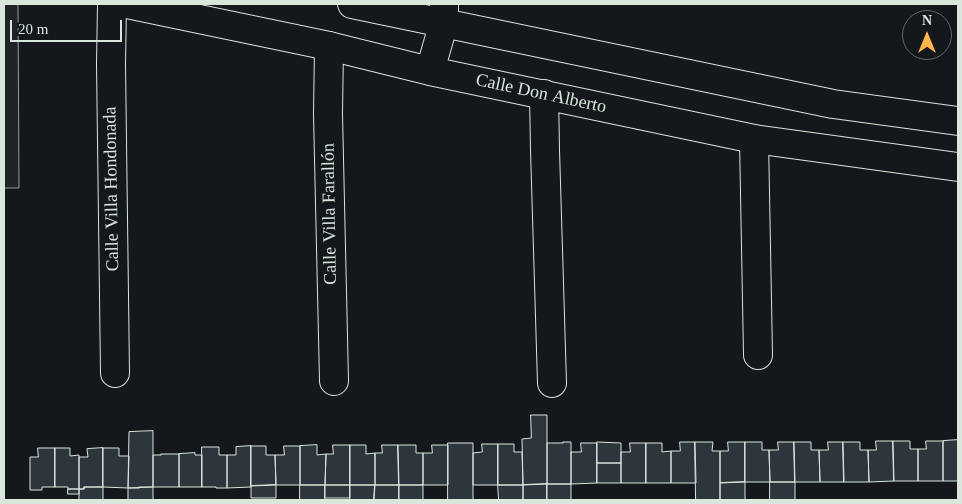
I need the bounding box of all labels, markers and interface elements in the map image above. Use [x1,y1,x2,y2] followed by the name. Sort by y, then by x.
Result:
[12,10,125,42] scale bar
[902,10,952,60] north arrow
[922,13,932,28] text: N
[18,21,48,37] text: 20 m
[474,70,608,118] street label: Calle Don Alberto
[100,106,124,272] street label: Calle Villa Hondonada
[318,143,342,285] street label: Calle Villa Farallón

